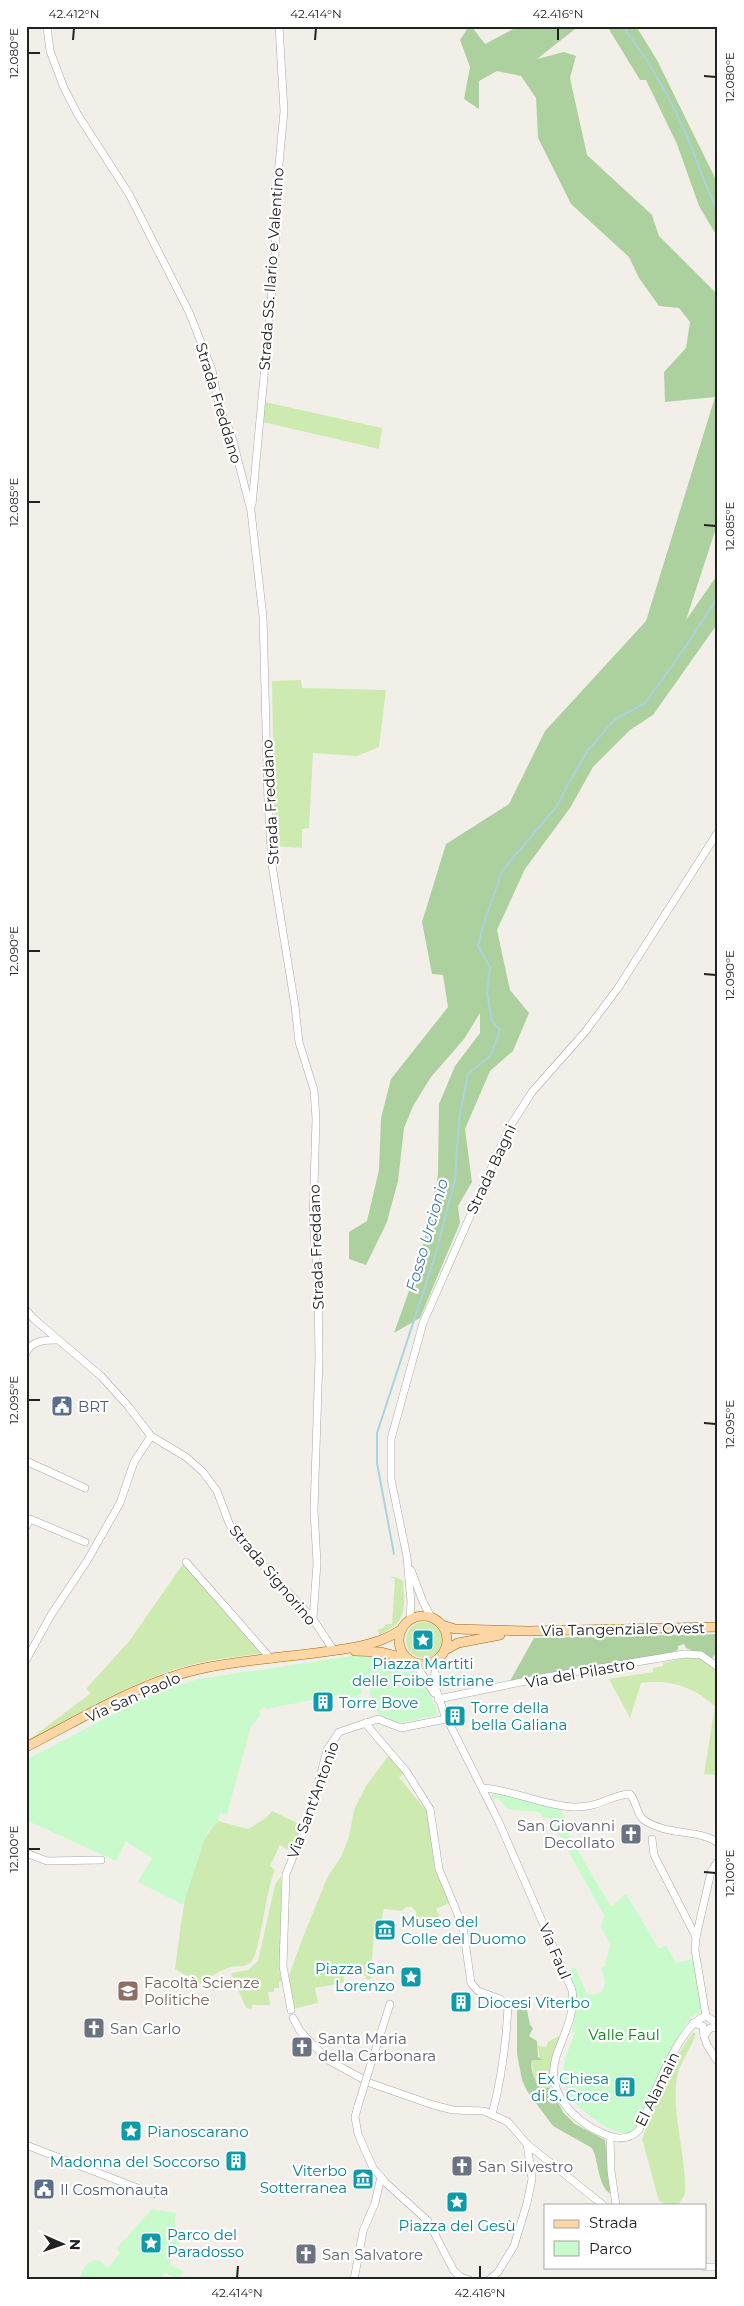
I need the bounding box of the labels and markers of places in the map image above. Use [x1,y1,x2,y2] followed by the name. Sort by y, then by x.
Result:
[50,1394,74,1418] public building icon: BRT
[78,1397,109,1416] place label: BRT
[411,1628,435,1652] place icon: Piazza Martiti delle Foibe Istriane
[352,1654,494,1690] place label: Piazza Martiti delle Foibe Istriane
[311,1690,335,1714] building icon: Torre Bove
[339,1693,418,1712] place label: Torre Bove
[471,1698,567,1734] place label: Torre della bella Galiana
[443,1704,467,1728] building icon: Torre della bella Galiana
[517,1816,615,1852] place label: San Giovanni Decollato
[619,1822,643,1846] church icon: San Giovanni Decollato
[401,1912,526,1948] place label: Museo del Colle del Duomo
[373,1918,397,1942] museum icon: Museo del Colle del Duomo
[315,1959,395,1995] place label: Piazza San Lorenzo
[399,1965,423,1989] place icon: Piazza San Lorenzo
[144,1973,260,2009] place label: Facoltà Scienze Politiche
[116,1979,140,2003] school or university icon: Facoltà Scienze Politiche
[449,1990,473,2014] building icon: Diocesi Viterbo
[477,1993,590,2012] place label: Diocesi Viterbo
[82,2016,106,2040] church icon: San Carlo
[110,2019,181,2038] place label: San Carlo
[318,2029,436,2065] place label: Santa Maria della Carbonara
[290,2035,314,2059] church icon: Santa Maria della Carbonara
[531,2069,609,2105] place label: Ex Chiesa di S. Croce
[613,2075,637,2099] building icon: Ex Chiesa di S. Croce
[119,2119,143,2143] place icon: Pianoscarano
[147,2122,249,2141] place label: Pianoscarano
[224,2149,248,2173] building icon: Madonna del Soccorso
[50,2152,220,2171] place label: Madonna del Soccorso
[450,2154,474,2178] church icon: San Silvestro
[478,2157,573,2176] place label: San Silvestro
[260,2161,347,2197] place label: Viterbo Sotterranea
[351,2167,375,2191] museum icon: Viterbo Sotterranea
[32,2177,56,2201] public building icon: Il Cosmonauta
[60,2180,169,2199] place label: Il Cosmonauta
[445,2190,469,2214] place icon: Piazza del Gesù
[398,2216,516,2235] place label: Piazza del Gesù
[167,2225,244,2261] place label: Parco del Paradosso
[139,2231,163,2255] place icon: Parco del Paradosso
[294,2242,318,2266] church icon: San Salvatore
[322,2245,423,2264] place label: San Salvatore

